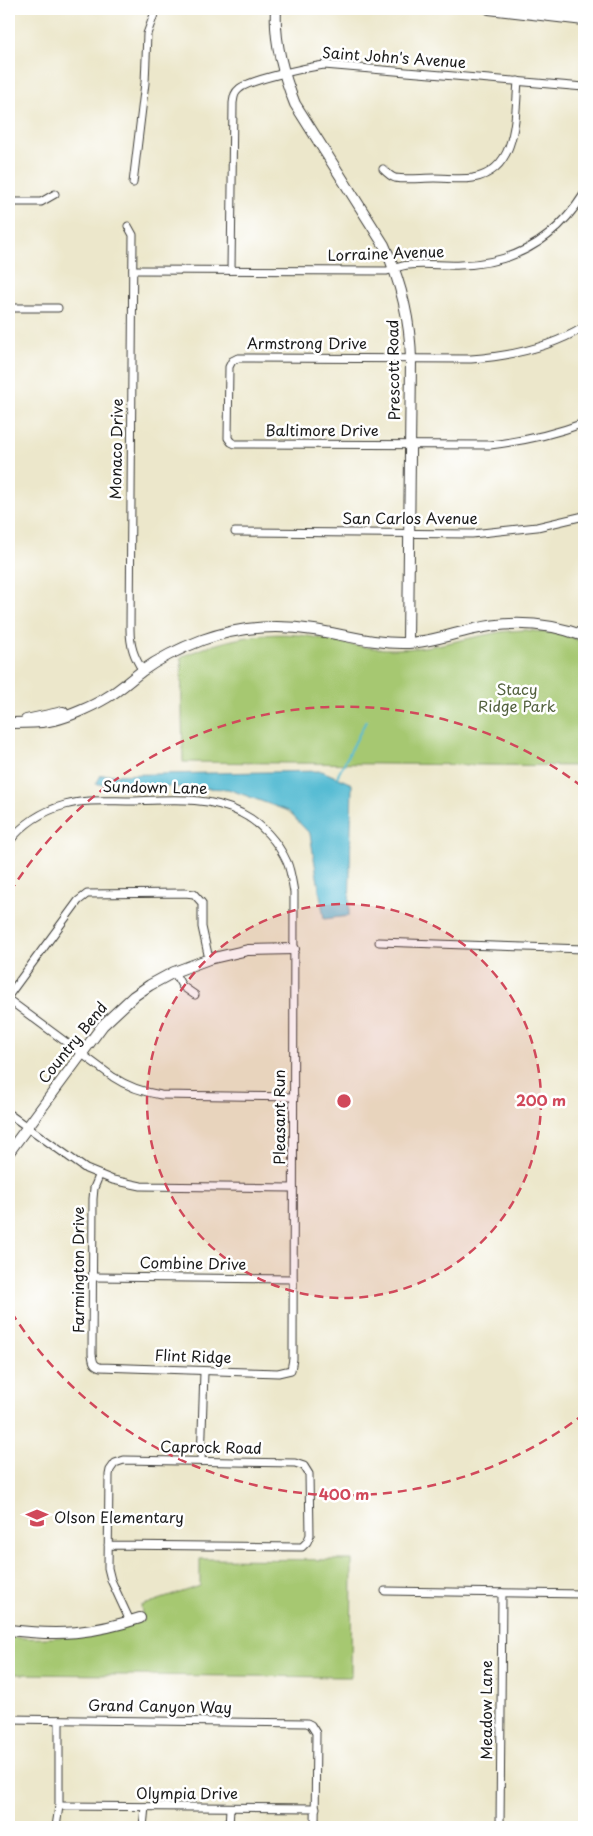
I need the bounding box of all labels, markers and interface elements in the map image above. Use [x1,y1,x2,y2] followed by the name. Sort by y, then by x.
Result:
[321,40,467,73] street label: Saint John's Avenue
[327,239,445,266] street label: Lorraine Avenue
[380,319,405,421] street label: Prescott Road
[247,331,367,354] street label: Armstrong Drive
[103,398,128,500] street label: Monaco Drive
[265,418,379,441] street label: Baltimore Drive
[342,506,478,529] street label: San Carlos Avenue
[478,677,556,717] park label: Stacy Ridge Park
[102,774,208,799] street label: Sundown Lane
[32,996,112,1088] street label: Country Bend
[267,1069,290,1165] street label: Pleasant Run
[516,1088,566,1111] text: 200 m
[335,1092,353,1110] centre of rings
[66,1207,89,1333] street label: Farmington Drive
[139,1250,247,1275] street label: Combine Drive
[154,1343,232,1368] street label: Flint Ridge
[160,1434,262,1459] street label: Caprock Road
[319,1482,369,1505] text: 400 m
[24,1505,50,1531] school or university icon: Olson Elementary
[54,1505,184,1528] place label: Olson Elementary
[474,1660,497,1760] street label: Meadow Lane
[88,1693,232,1718] street label: Grand Canyon Way
[136,1781,238,1804] street label: Olympia Drive

